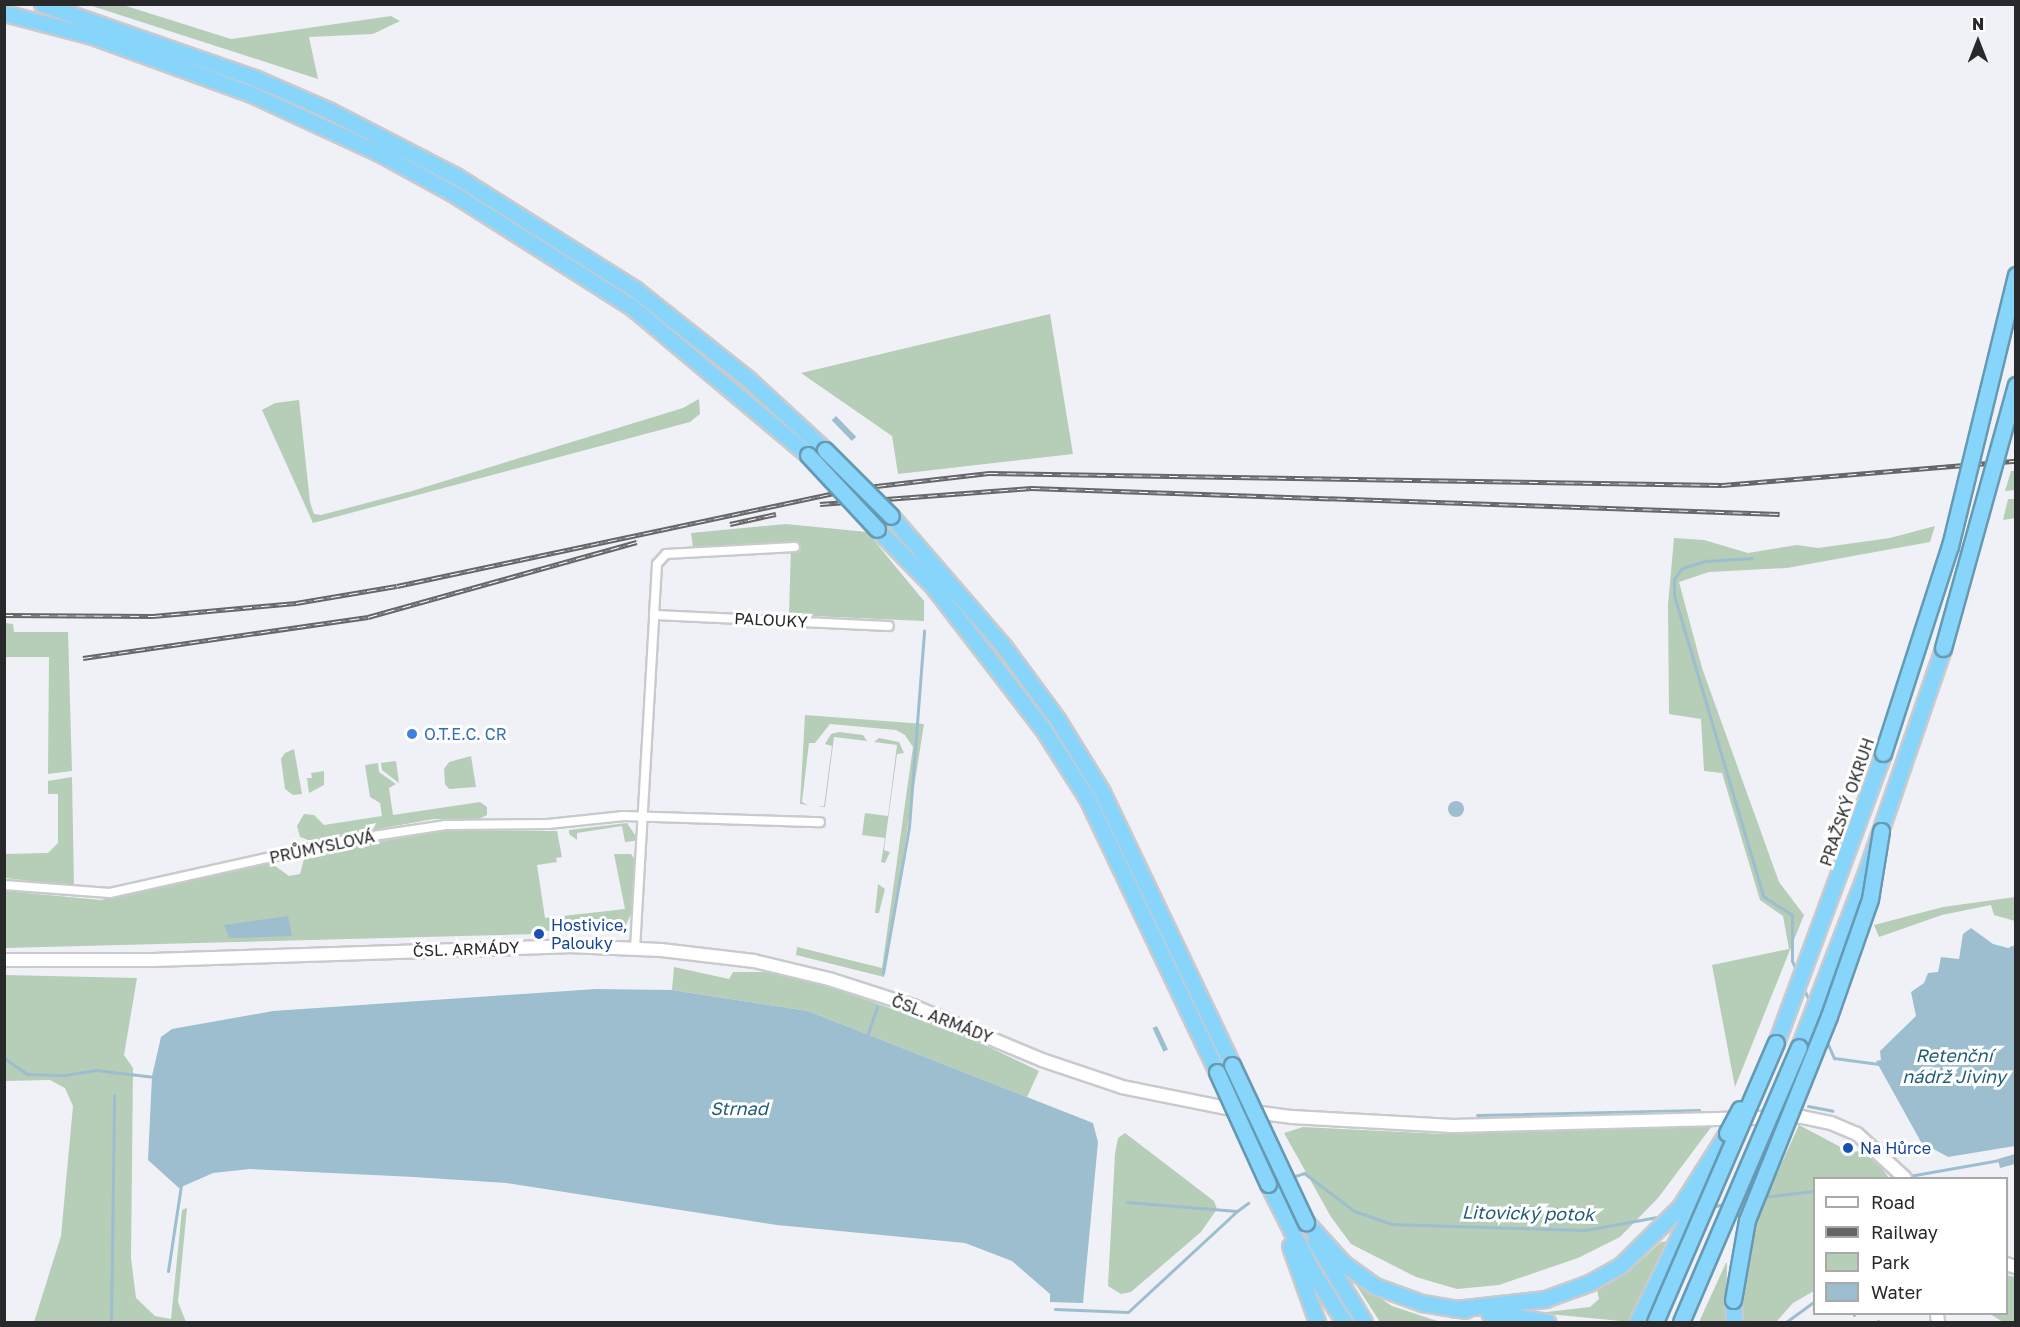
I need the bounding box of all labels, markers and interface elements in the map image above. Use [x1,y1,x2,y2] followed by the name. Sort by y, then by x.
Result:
[1948,12,2008,72] north arrow
[1972,14,1984,34] text: N
[734,608,808,632] street label: PALOUKY
[424,724,507,744] place label: O.T.E.C. CR
[405,727,419,741] marker: O.T.E.C. CR
[1816,735,1878,869] street label: PRAŽSKÝ OKRUH
[268,827,376,867] street label: PRŮMYSLOVÁ
[551,915,628,953] place label: Hostivice, Palouky
[532,927,546,941] marker: Hostivice, Palouky
[412,938,520,960] street label: ČSL. ARMÁDY
[889,991,995,1047] street label: ČSL. ARMÁDY
[1902,1045,2006,1088] water label: Retenční nádrž Jiviny
[710,1097,768,1119] water label: Strnad
[1860,1138,1931,1158] place label: Na Hůrce
[1841,1141,1855,1155] marker: Na Hůrce
[1813,1177,2008,1315] legend
[1871,1191,1915,1213] text: Road
[1462,1201,1594,1225] water label: Litovický potok
[1871,1221,1938,1243] text: Railway
[1871,1251,1910,1273] text: Park
[1871,1281,1922,1303] text: Water

